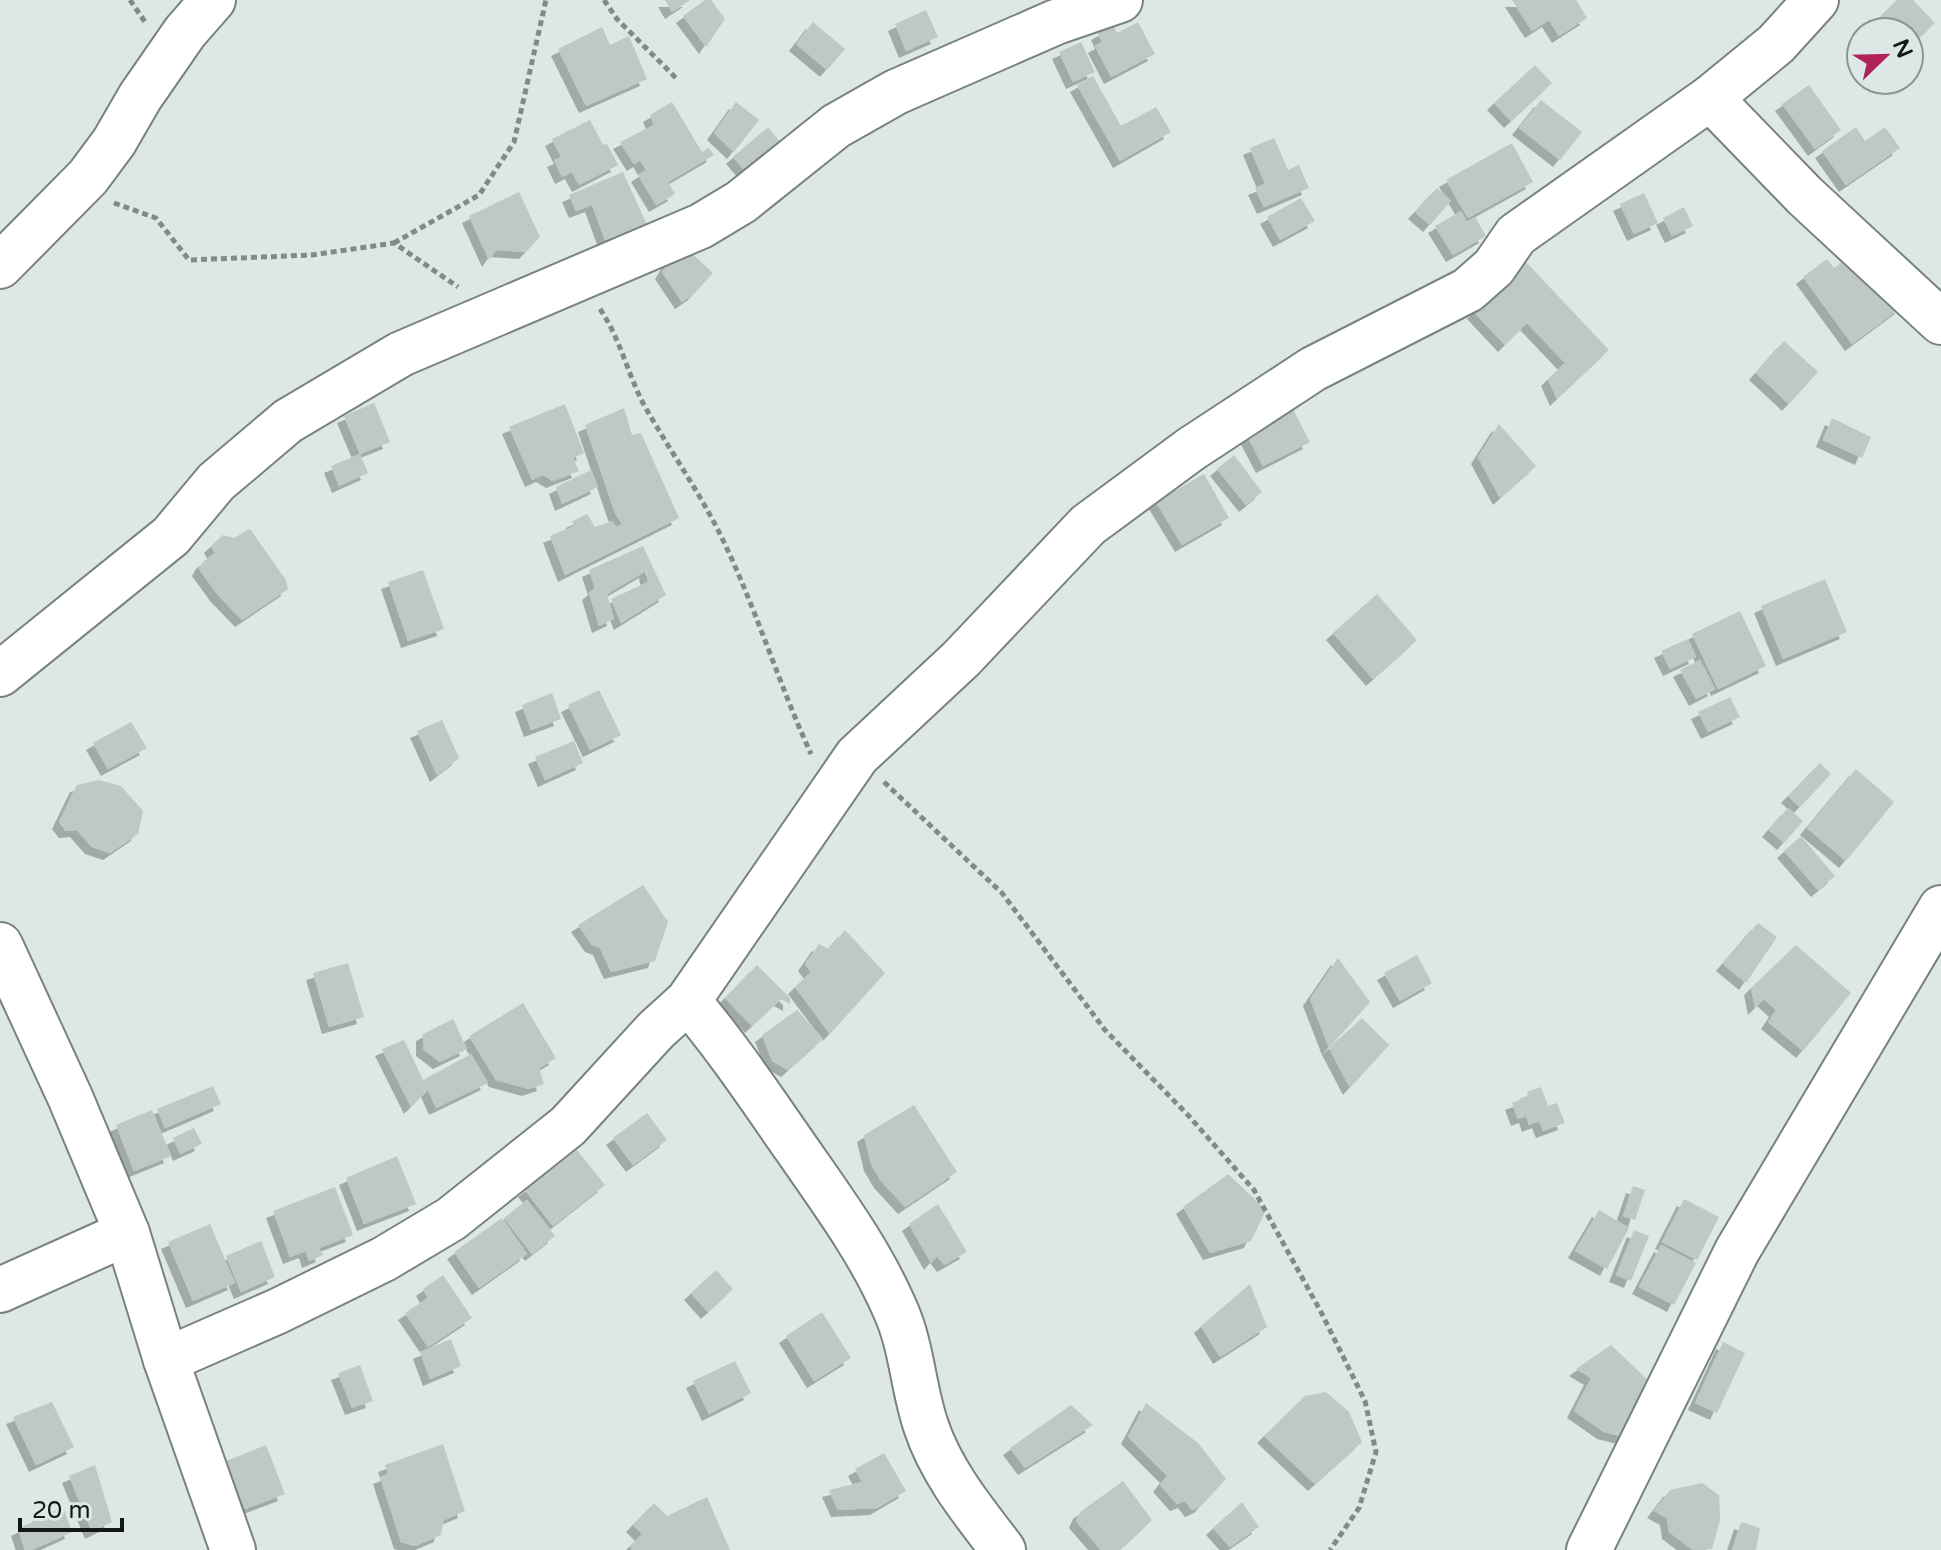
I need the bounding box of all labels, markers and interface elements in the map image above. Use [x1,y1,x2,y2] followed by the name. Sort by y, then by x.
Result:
[1845,16,1925,96] north arrow
[1887,35,1918,62] text: N
[20,1482,122,1532] scale bar
[32,1496,90,1525] text: 20 m

